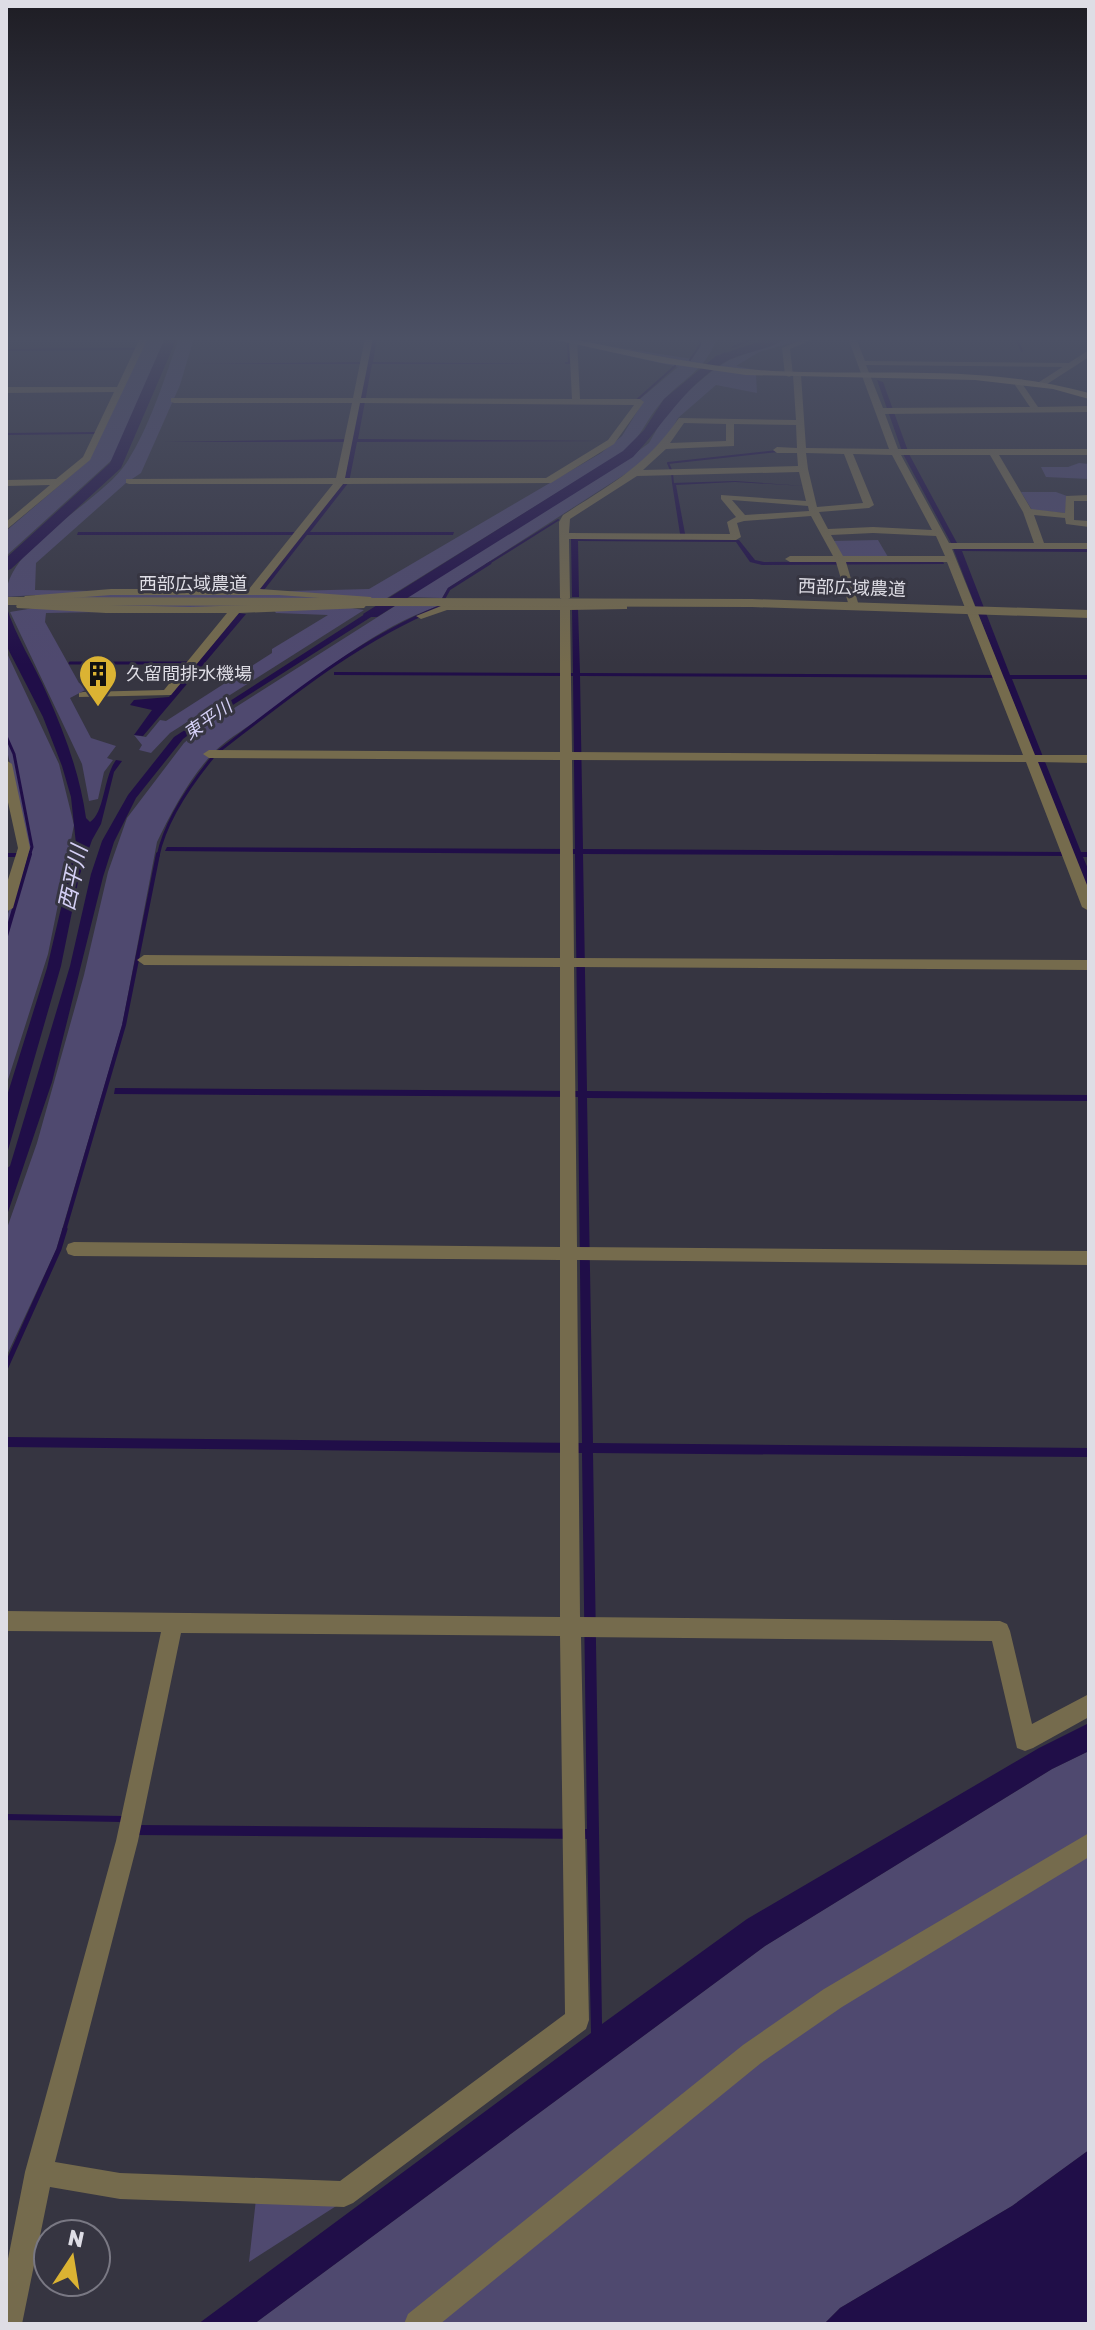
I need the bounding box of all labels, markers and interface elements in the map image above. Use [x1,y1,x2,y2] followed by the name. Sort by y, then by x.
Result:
[139,573,247,595] street label: 西部広域農道
[798,575,906,601] street label: 西部広域農道
[77,653,119,708] building icon: 久留間排水機場
[126,663,252,685] place label: 久留間排水機場
[180,694,238,744] water label: 東平川
[53,841,93,913] water label: 西平川
[32,2218,112,2298] north arrow
[66,2224,87,2254] text: N

